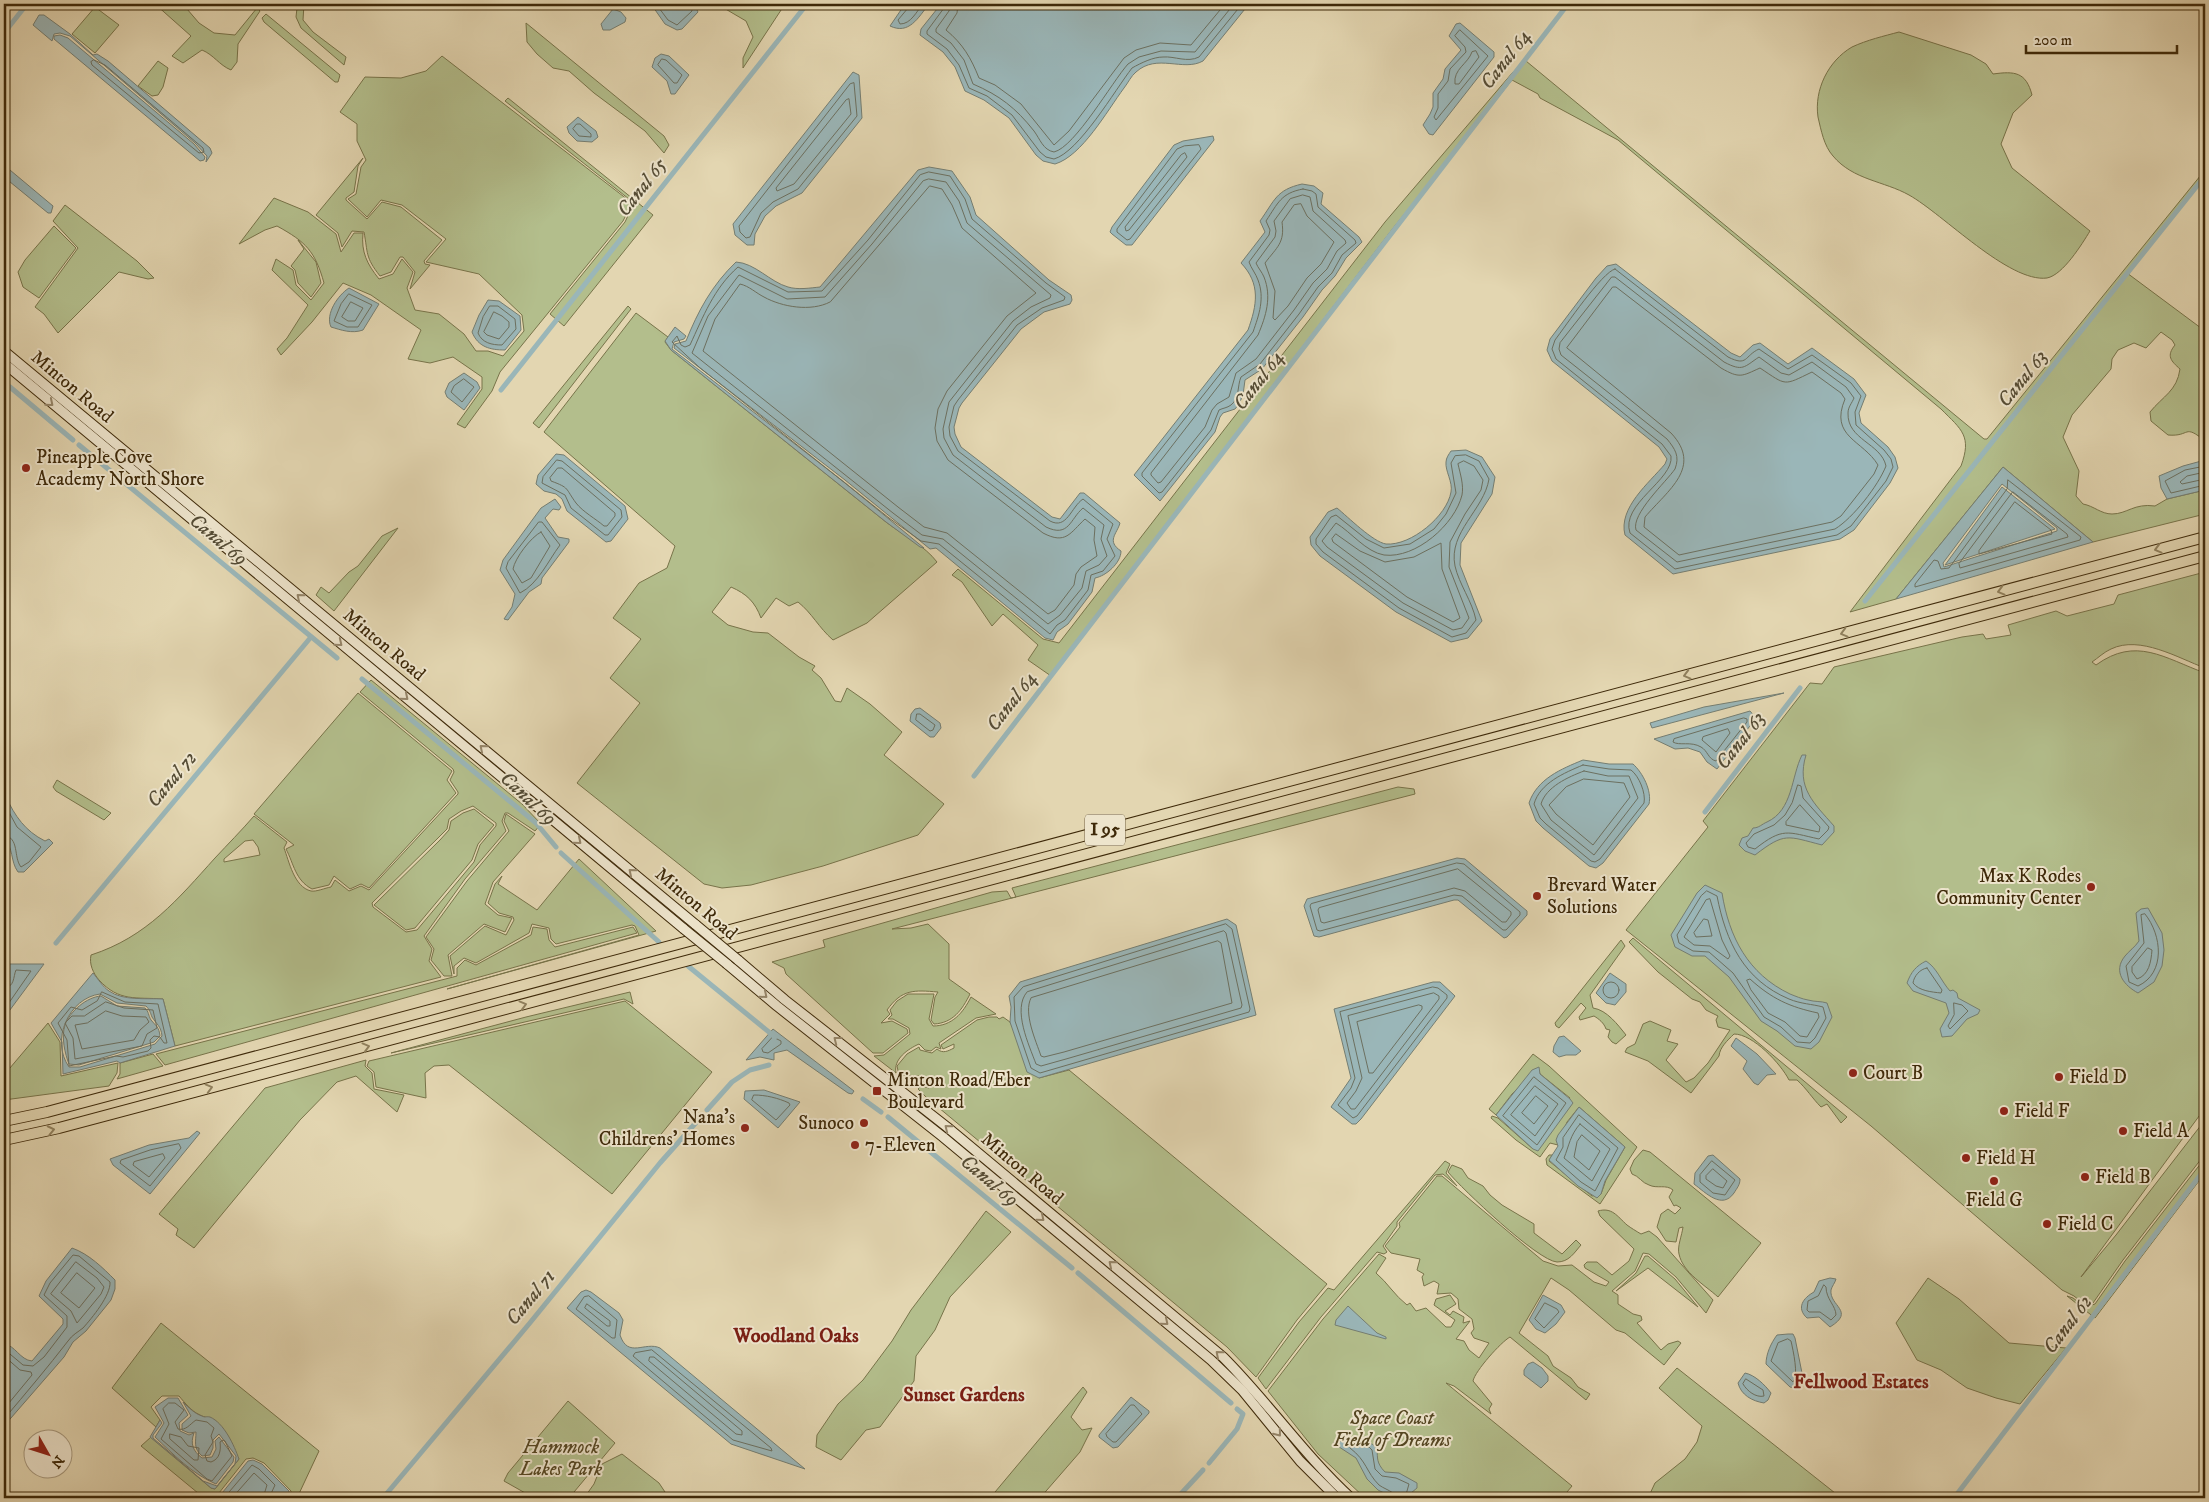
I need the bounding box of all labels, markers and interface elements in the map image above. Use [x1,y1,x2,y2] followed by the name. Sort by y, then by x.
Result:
[2026,22,2178,54] scale bar
[1475,25,1537,95] water label: Canal 64
[2034,31,2072,50] text: 200 m
[612,153,673,222] water label: Canal 65
[1992,345,2054,413] water label: Canal 63
[26,346,118,429] street label: Minton Road
[1228,346,1290,416] water label: Canal 64
[44,397,53,405] one-way arrow
[36,446,205,491] place label: Pineapple Cove Academy North Shore
[20,462,32,474] marker: Pineapple Cove Academy North Shore
[184,508,252,572] water label: Canal 69
[2155,544,2163,554] one-way arrow
[1997,585,2006,596] one-way arrow
[297,594,306,602] one-way arrow
[338,604,430,687] street label: Minton Road
[1840,627,1849,638] one-way arrow
[333,637,342,645] one-way arrow
[981,667,1043,737] water label: Canal 64
[1683,669,1692,680] one-way arrow
[399,691,408,700] one-way arrow
[1711,707,1771,775] water label: Canal 63
[479,745,488,754] one-way arrow
[141,747,203,813] water label: Canal 72
[494,766,562,832] water label: Canal 69
[1085,814,1125,846] road number: I 95
[572,835,581,843] one-way arrow
[650,863,742,946] street label: Minton Road
[1936,865,2081,910] place label: Max K Rodes Community Center
[628,868,637,877] one-way arrow
[1547,874,1656,919] place label: Brevard Water Solutions
[2085,881,2097,893] marker: Max K Rodes Community Center
[1531,890,1543,902] marker: Brevard Water Solutions
[758,990,767,998] one-way arrow
[518,1000,526,1010] one-way arrow
[834,1037,843,1045] one-way arrow
[361,1042,369,1052] one-way arrow
[1863,1062,1923,1085] place label: Court B
[2069,1066,2127,1089] place label: Field D
[1847,1067,1859,1079] marker: Court B
[887,1069,1030,1114] place label: Minton Road/Eber Boulevard
[2053,1071,2065,1083] marker: Field D
[204,1084,212,1094] one-way arrow
[871,1085,883,1097] marker: Minton Road/Eber Boulevard
[2014,1100,2070,1123] place label: Field F
[1998,1105,2010,1117] marker: Field F
[599,1106,735,1151] place label: Nana's Childrens' Homes
[798,1112,854,1135] place label: Sunoco
[858,1117,870,1129] marker: Sunoco
[2133,1120,2190,1143] place label: Field A
[739,1122,751,1134] marker: Nana's Childrens' Homes
[47,1125,56,1136] one-way arrow
[945,1125,954,1134] one-way arrow
[2117,1125,2129,1137] marker: Field A
[976,1128,1068,1211] street label: Minton Road
[865,1134,936,1157] place label: 7-Eleven
[849,1139,861,1151] marker: 7-Eleven
[1976,1147,2036,1170] place label: Field H
[955,1149,1023,1213] water label: Canal 69
[1960,1152,1972,1164] marker: Field H
[2095,1166,2151,1189] place label: Field B
[2079,1171,2091,1183] marker: Field B
[1988,1175,2000,1187] marker: Field G
[1966,1189,2022,1212] place label: Field G
[1035,1212,1044,1220] one-way arrow
[2057,1213,2113,1236] place label: Field C
[2041,1218,2053,1230] marker: Field C
[1109,1262,1118,1270] one-way arrow
[501,1265,561,1331] water label: Canal 71
[2038,1291,2098,1359] water label: Canal 62
[1160,1316,1169,1325] one-way arrow
[732,1324,859,1349] district label: Woodland Oaks
[1216,1351,1225,1360] one-way arrow
[1793,1370,1929,1395] district label: Fellwood Estates
[903,1383,1025,1408] district label: Sunset Gardens
[1333,1407,1452,1452] park label: Space Coast Field of Dreams
[1272,1427,1280,1436] one-way arrow
[22,1430,72,1480] north arrow
[519,1436,602,1481] park label: Hammock Lakes Park
[46,1451,68,1472] text: N

